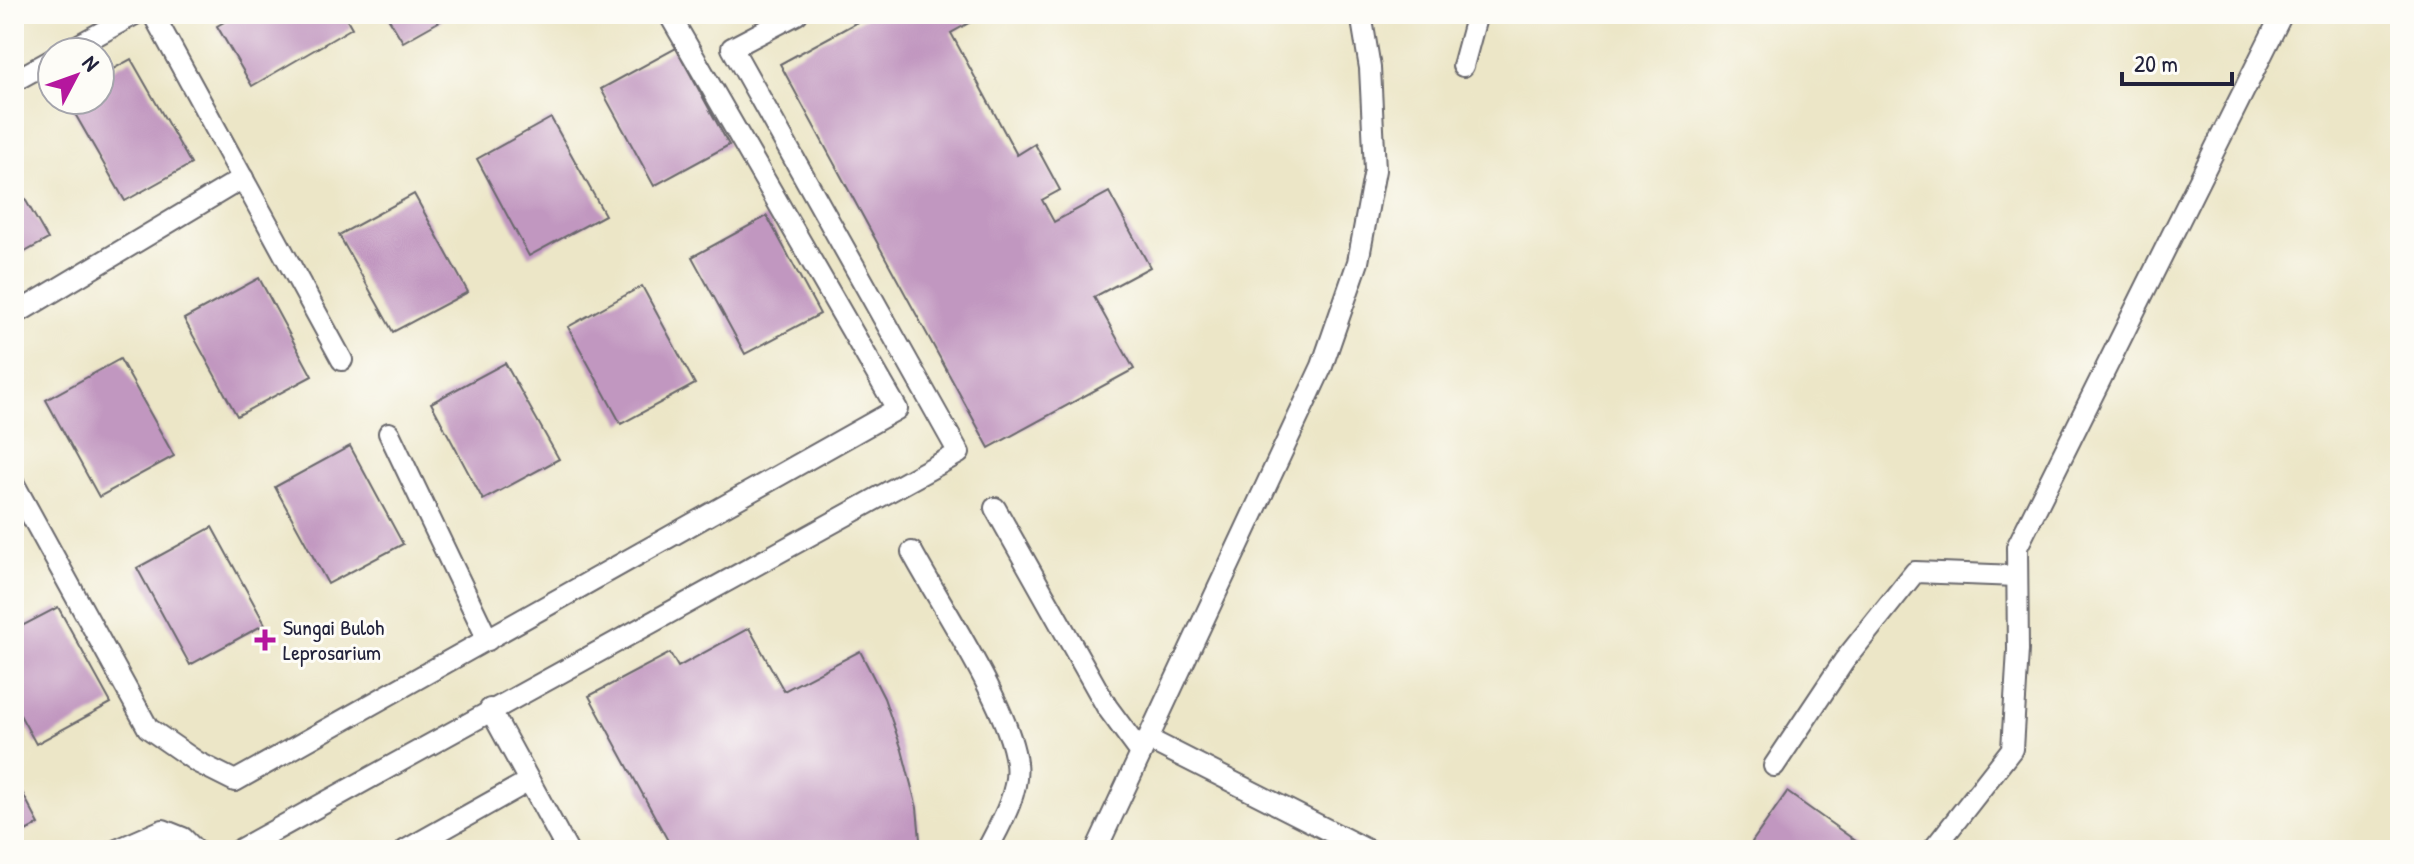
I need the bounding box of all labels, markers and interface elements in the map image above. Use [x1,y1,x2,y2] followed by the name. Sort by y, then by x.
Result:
[36,36,116,116] north arrow
[2122,36,2232,86] scale bar
[2134,47,2178,79] text: 20 m
[76,49,106,77] text: N
[283,612,384,667] place label: Sungai Buloh Leprosarium
[254,629,276,651] marker: Sungai Buloh Leprosarium

